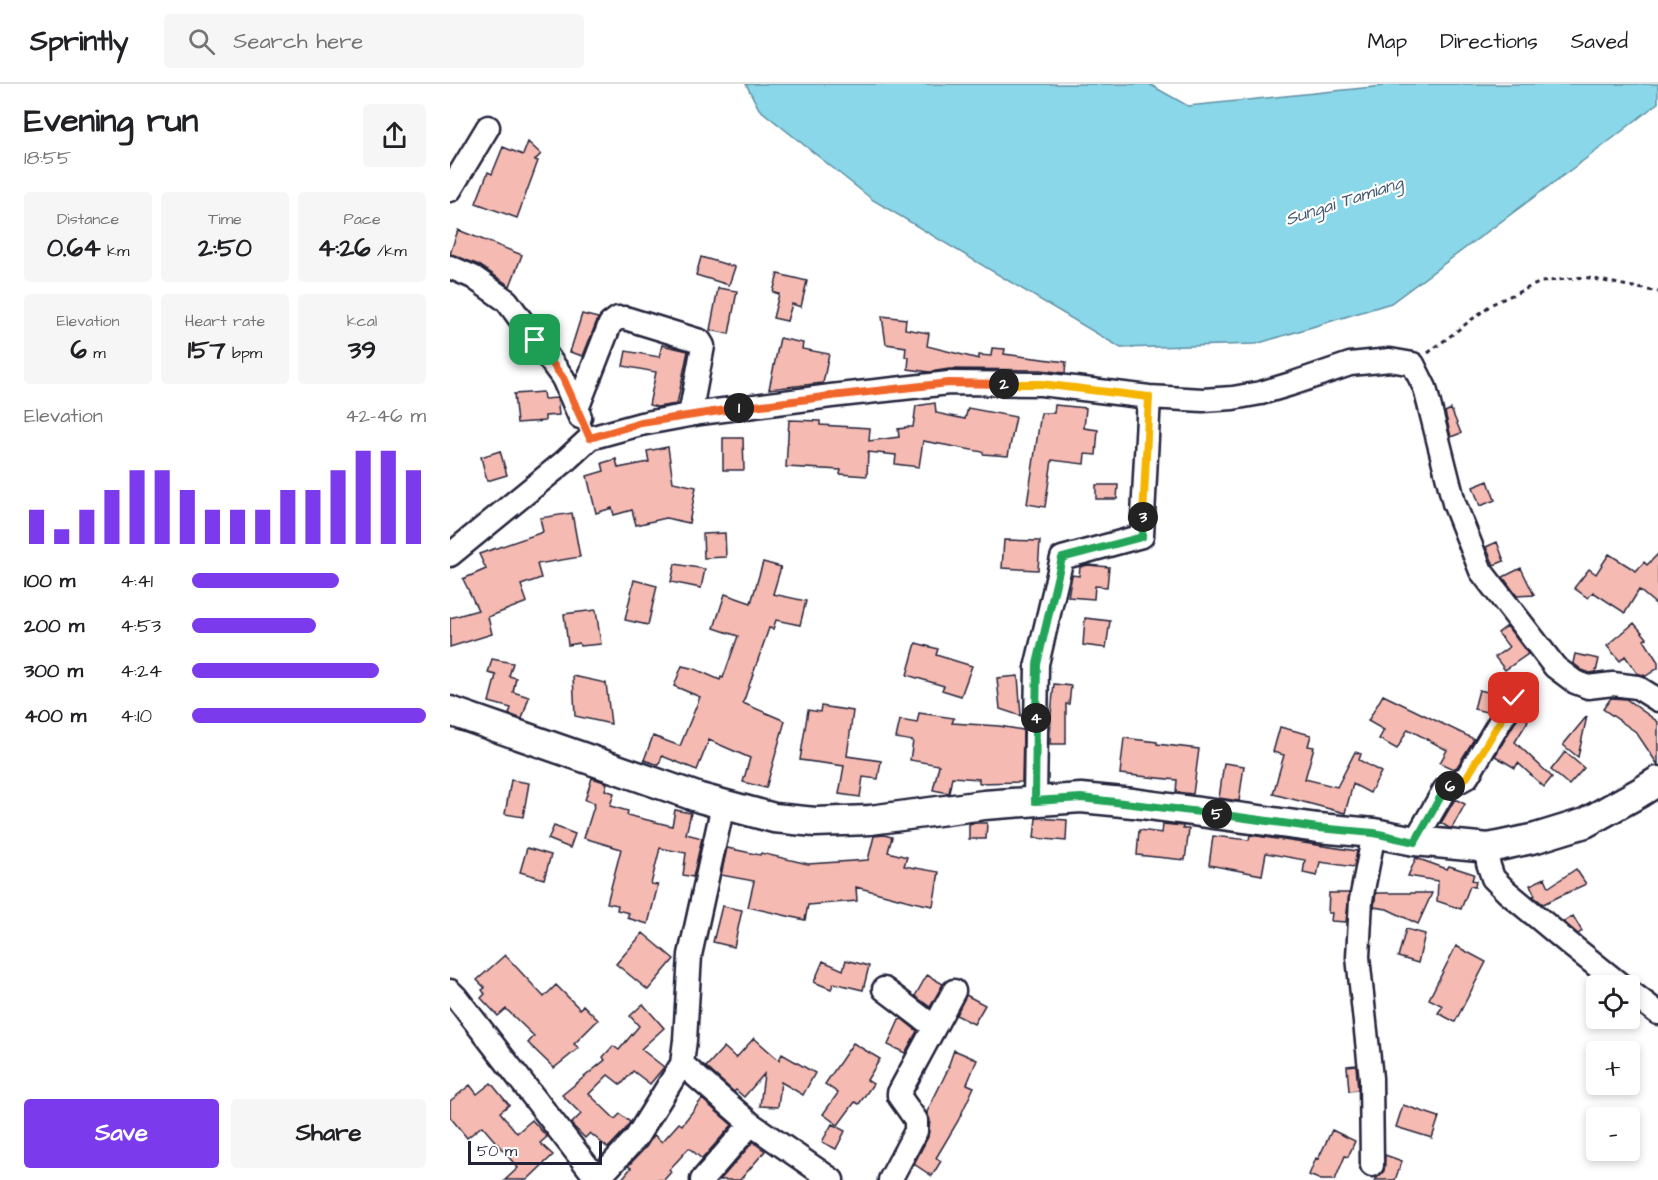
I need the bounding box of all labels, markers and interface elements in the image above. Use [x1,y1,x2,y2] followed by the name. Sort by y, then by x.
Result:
[164,14,584,68] search box
[30,22,128,61] text: Sprintly
[185,25,218,58] icon: search
[233,26,363,57] text: Search here
[1367,27,1407,56] text: Map
[1440,27,1538,56] text: Directions
[1571,27,1628,56] text: Saved
[24,98,198,144] text: Evening run
[363,104,426,167] button: share
[24,144,71,172] text: 18:55
[1282,170,1408,233] water label: Sungai Tamiang
[57,208,119,230] text: Distance
[208,208,242,230] text: Time
[343,208,381,230] text: Pace
[47,230,101,266] text: 0.64
[198,230,252,266] text: 2:50
[317,230,371,266] text: 4:26
[101,240,129,262] text: km
[371,240,407,262] text: /km
[57,310,119,332] text: Elevation
[185,310,265,332] text: Heart rate
[347,310,377,332] text: kcal
[509,314,560,365] pin
[518,323,551,356] icon: arrive
[70,332,87,368] text: 6
[188,332,225,368] text: 157
[348,332,376,368] text: 39
[87,342,106,364] text: m
[225,342,262,364] text: bpm
[989,369,1019,399] pin: 2
[999,373,1009,395] text: 2
[724,393,754,423] pin: 1
[738,397,740,419] text: 1
[24,402,103,430] text: Elevation
[345,402,426,430] text: 42–46 m
[1128,502,1158,532] pin: 3
[1139,506,1147,528] text: 3
[24,567,75,595] text: 100 m
[120,567,153,595] text: 4:41
[24,612,84,640] text: 200 m
[120,612,161,640] text: 4:53
[24,657,83,685] text: 300 m
[120,657,162,685] text: 4:24
[1488,672,1539,723] pin
[1497,681,1530,714] icon: check
[24,702,86,730] text: 400 m
[120,702,152,730] text: 4:10
[1021,703,1051,733] pin: 4
[1031,707,1041,729] text: 4
[1435,771,1465,801] pin: 6
[1445,775,1455,797] text: 6
[1202,799,1232,829] pin: 5
[1211,803,1223,825] text: 5
[1586,975,1640,1161] map controls
[1586,975,1640,1029] button: locate
[1586,1041,1640,1095] button: +
[24,1099,219,1168] button: Save
[231,1099,426,1168] button: Share
[1586,1107,1640,1161] button: −
[468,1138,602,1166] scale bar
[477,1140,517,1162] text: 50 m

